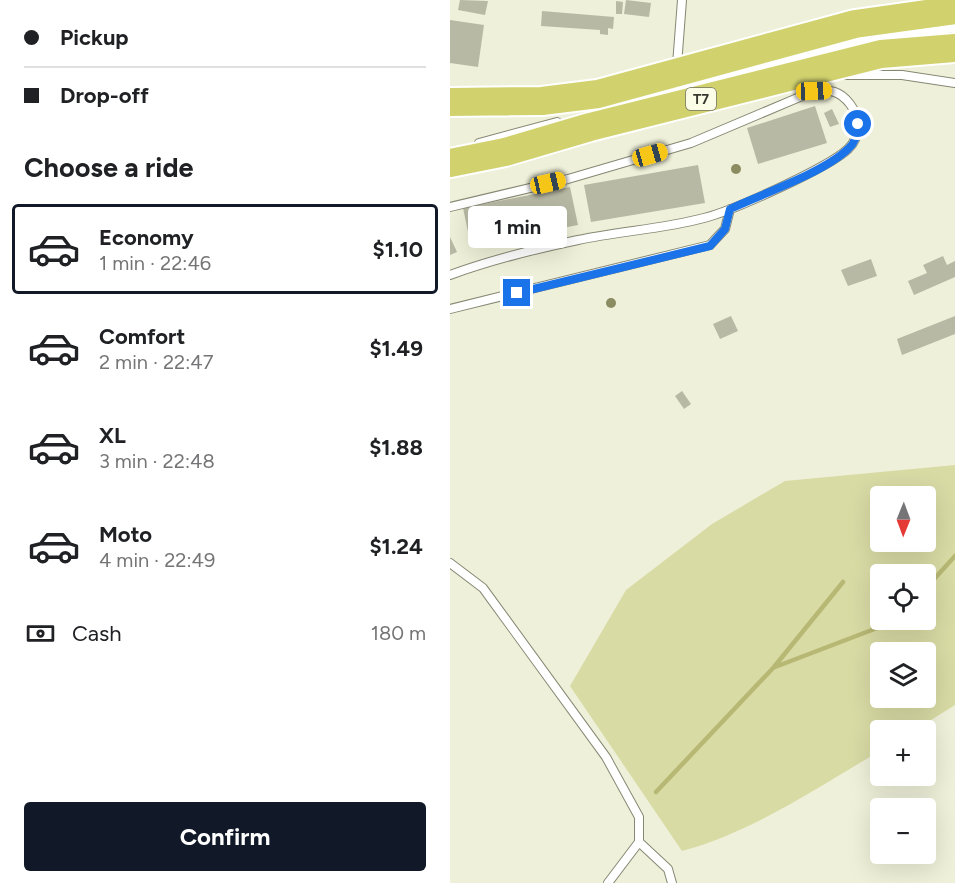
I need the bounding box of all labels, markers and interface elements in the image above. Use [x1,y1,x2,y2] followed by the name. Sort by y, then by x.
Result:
[60,24,129,51] text: Pickup
[796,81,832,101] car
[60,82,149,109] text: Drop-off
[686,88,716,110] road number: T7
[844,110,871,137] route start
[630,141,670,169] car
[24,151,193,184] text: Choose a ride
[528,170,568,196] car
[467,206,566,248] callout: 1 min
[494,215,541,239] text: 1 min
[27,222,81,276] icon: car
[99,224,194,251] text: Economy
[373,236,423,263] text: $1.10
[99,251,211,275] text: 1 min · 22:46
[503,279,530,306] route end
[27,321,81,375] icon: car
[99,323,185,350] text: Comfort
[369,335,423,362] text: $1.49
[99,350,213,374] text: 2 min · 22:47
[27,420,81,474] icon: car
[99,422,126,449] text: XL
[369,434,423,461] text: $1.88
[99,449,215,473] text: 3 min · 22:48
[870,486,936,552] north arrow
[870,486,936,864] map controls
[27,519,81,573] icon: car
[99,521,152,548] text: Moto
[369,533,423,560] text: $1.24
[99,548,215,572] text: 4 min · 22:49
[870,564,936,630] button: locate
[24,617,57,650] icon: cash
[72,620,122,647] text: Cash
[371,621,426,645] text: 180 m
[870,642,936,708] button: layers
[870,720,936,786] button: +
[870,798,936,864] button: −
[24,802,426,871] button: Confirm

